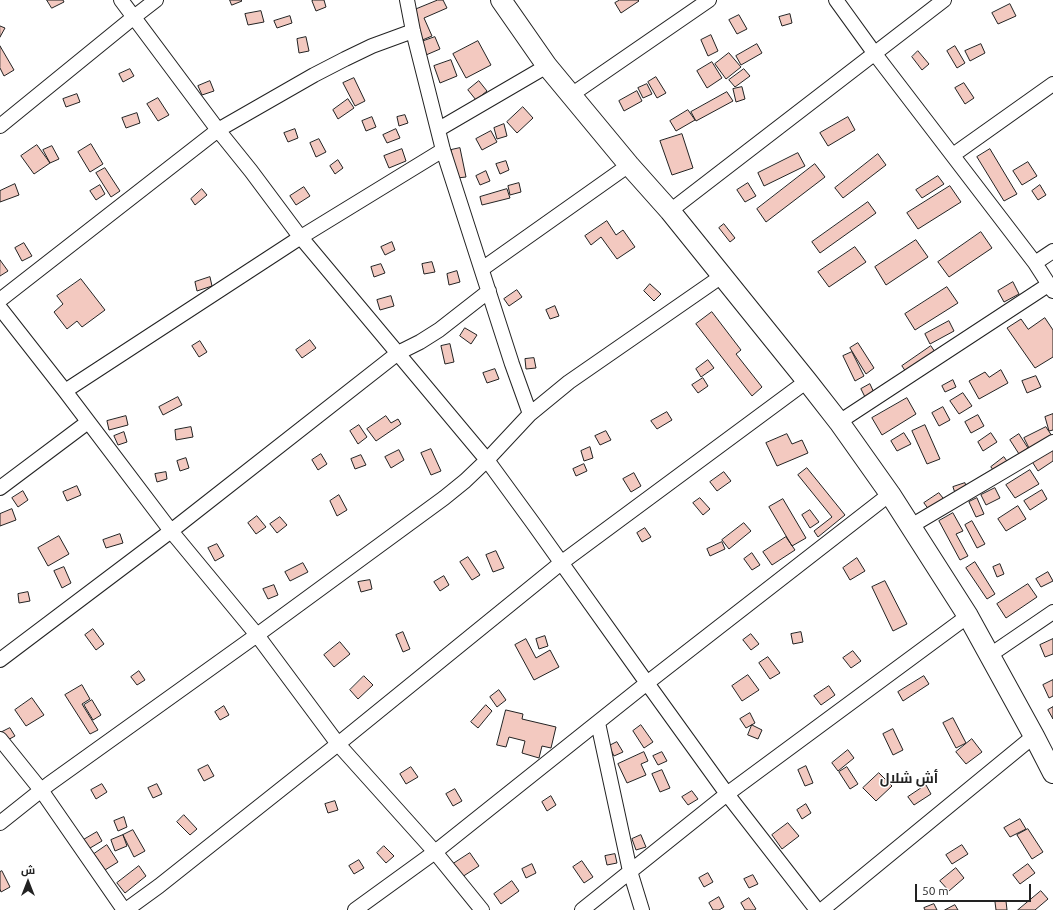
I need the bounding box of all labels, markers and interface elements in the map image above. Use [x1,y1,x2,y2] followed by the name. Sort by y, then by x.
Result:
[880,770,938,786] district label: أش شلال
[8,862,48,902] north arrow
[21,864,35,876] text: ش
[917,876,1033,902] scale bar
[922,884,949,897] text: 50 m

